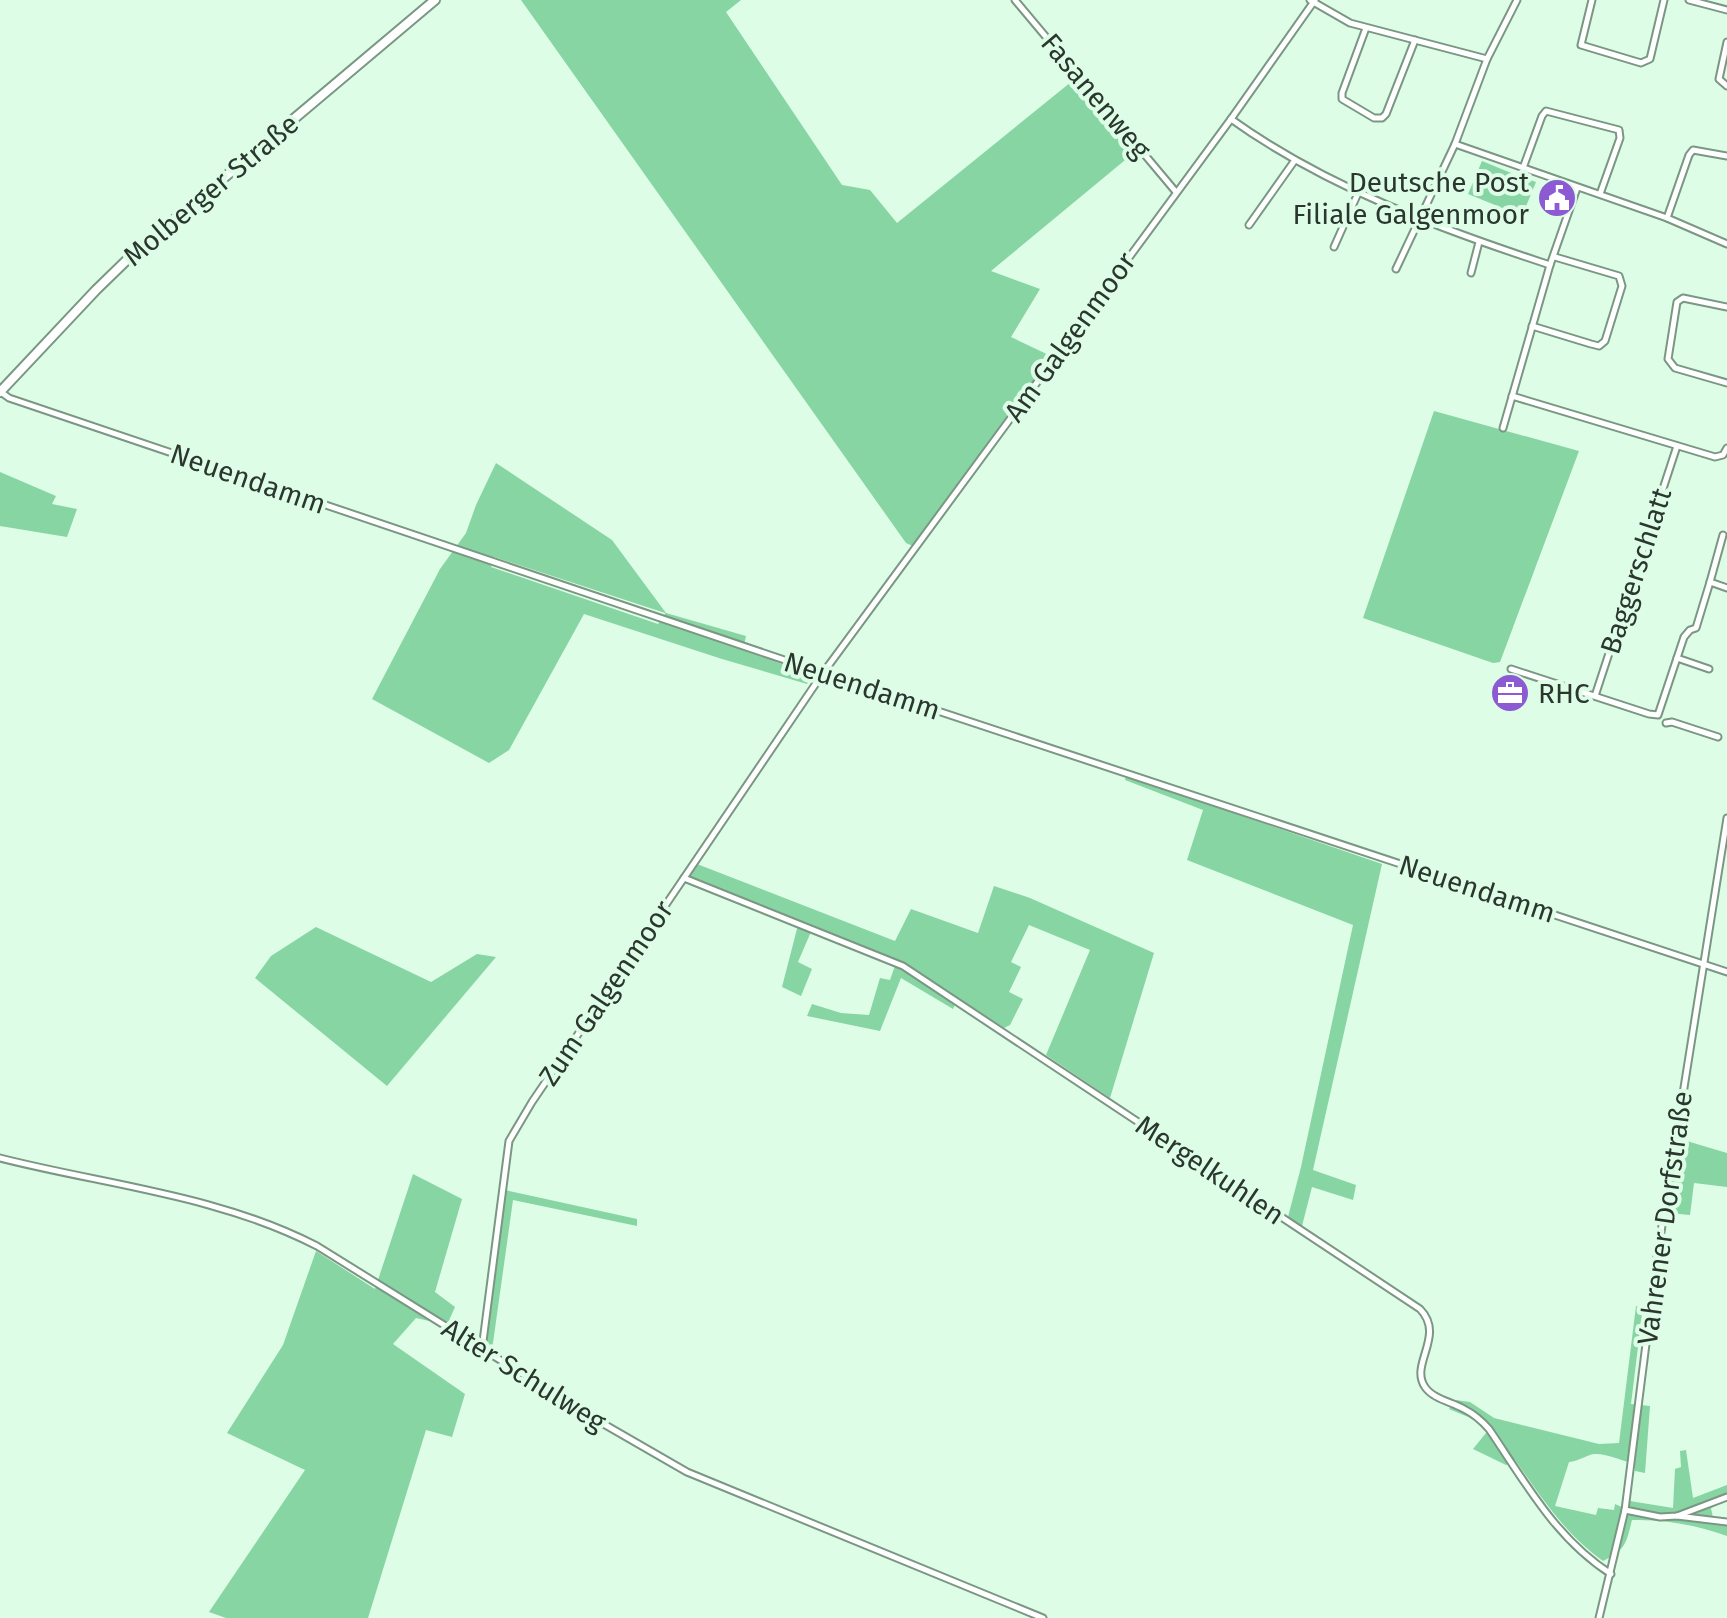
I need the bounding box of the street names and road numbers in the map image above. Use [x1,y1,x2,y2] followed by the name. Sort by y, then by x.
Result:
[1034,27,1158,166] street label: Fasanenweg
[117,107,305,273] street label: Molberger Straße
[997,246,1143,428] street label: Am Galgenmoor
[166,437,330,521] street label: Neuendamm
[1594,483,1679,658] street label: Baggerschlatt
[780,645,944,727] street label: Neuendamm
[1395,848,1559,930] street label: Neuendamm
[532,894,680,1092] street label: Zum Galgenmoor
[1631,1089,1699,1347] street label: Vahrener Dorfstraße
[1130,1108,1290,1232] street label: Mergelkuhlen
[436,1311,612,1439] street label: Alter Schulweg

